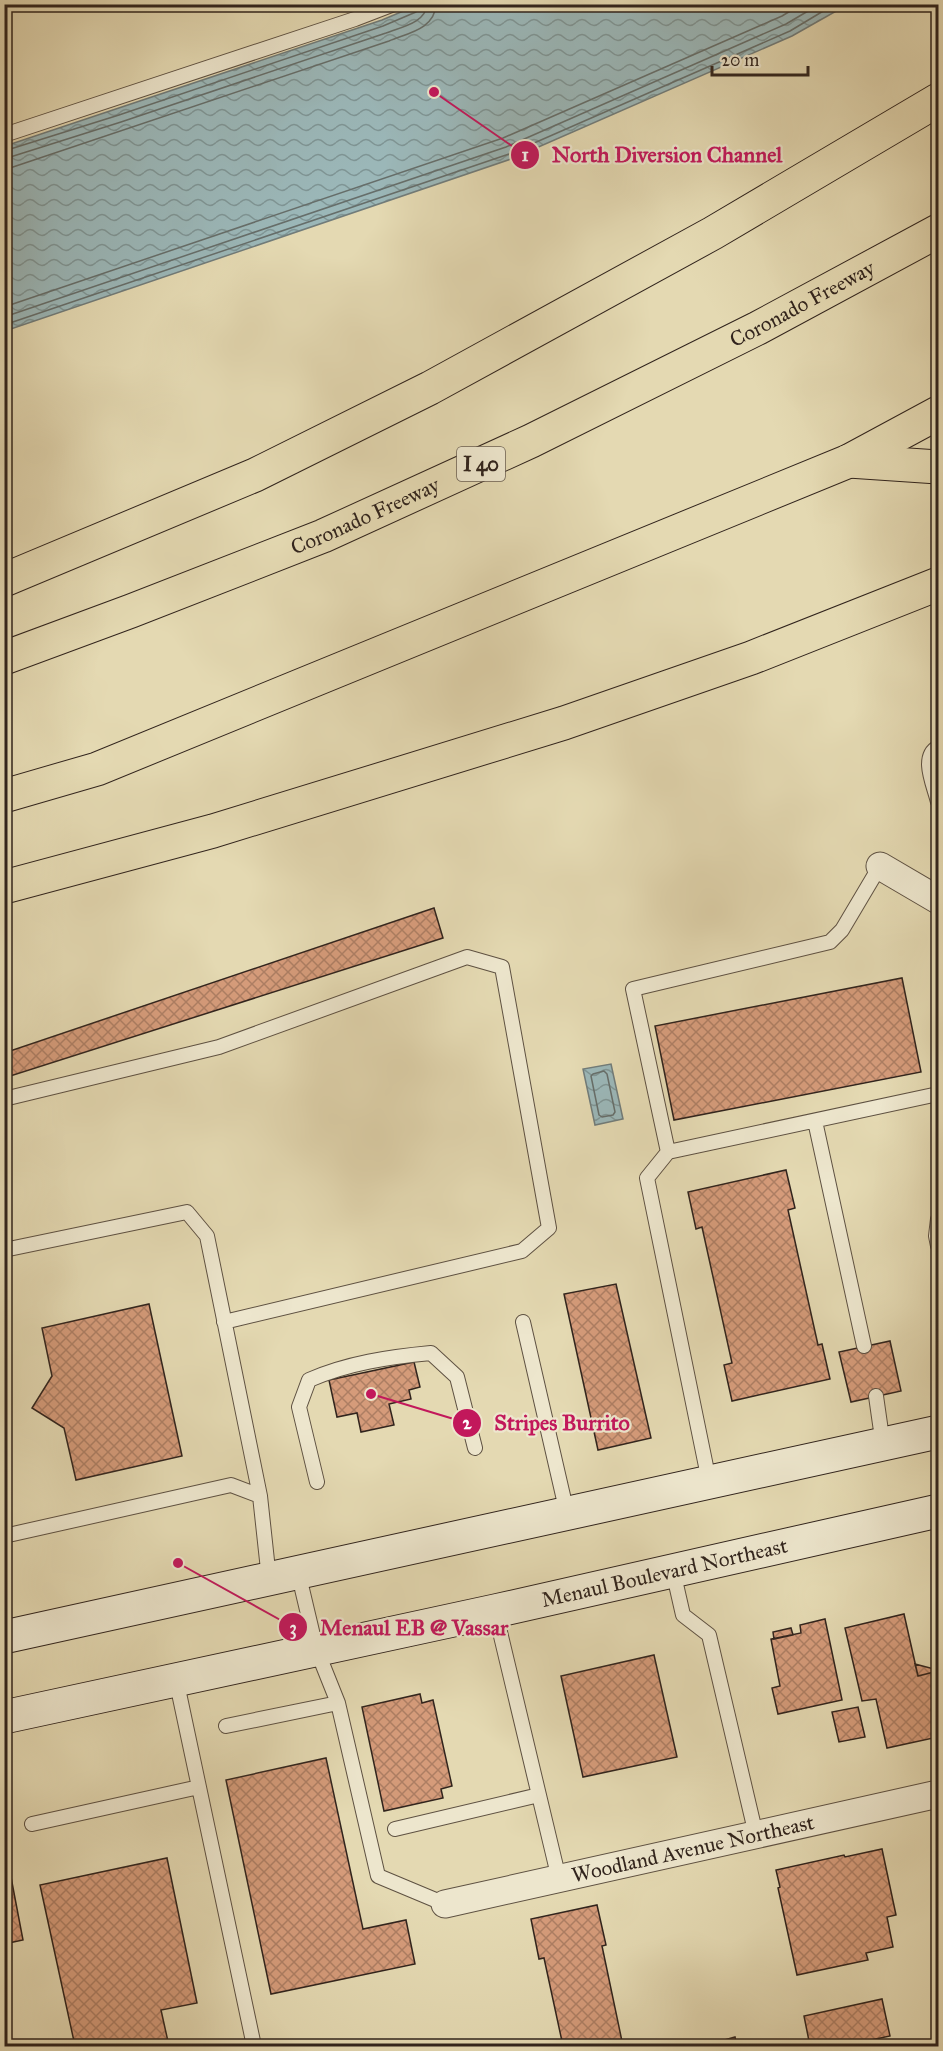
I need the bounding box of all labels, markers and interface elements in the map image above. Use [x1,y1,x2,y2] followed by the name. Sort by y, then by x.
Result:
[712,39,808,77] scale bar
[721,49,759,71] text: 20 m
[510,135,795,175] callout: North Diversion Channel
[552,141,783,168] text: North Diversion Channel
[521,144,529,166] text: 1
[725,254,880,353] street label: Coronado Freeway
[457,447,505,481] road number: I 40
[287,471,445,560] street label: Coronado Freeway
[452,1403,642,1443] callout: Stripes Burrito
[494,1409,630,1436] text: Stripes Burrito
[463,1412,473,1434] text: 2
[539,1532,791,1613] street label: Menaul Boulevard Northeast
[278,1607,521,1647] callout: Menaul EB @ Vassar
[320,1614,509,1641] text: Menaul EB @ Vassar
[289,1617,297,1640] text: 3
[569,1809,817,1888] street label: Woodland Avenue Northeast

